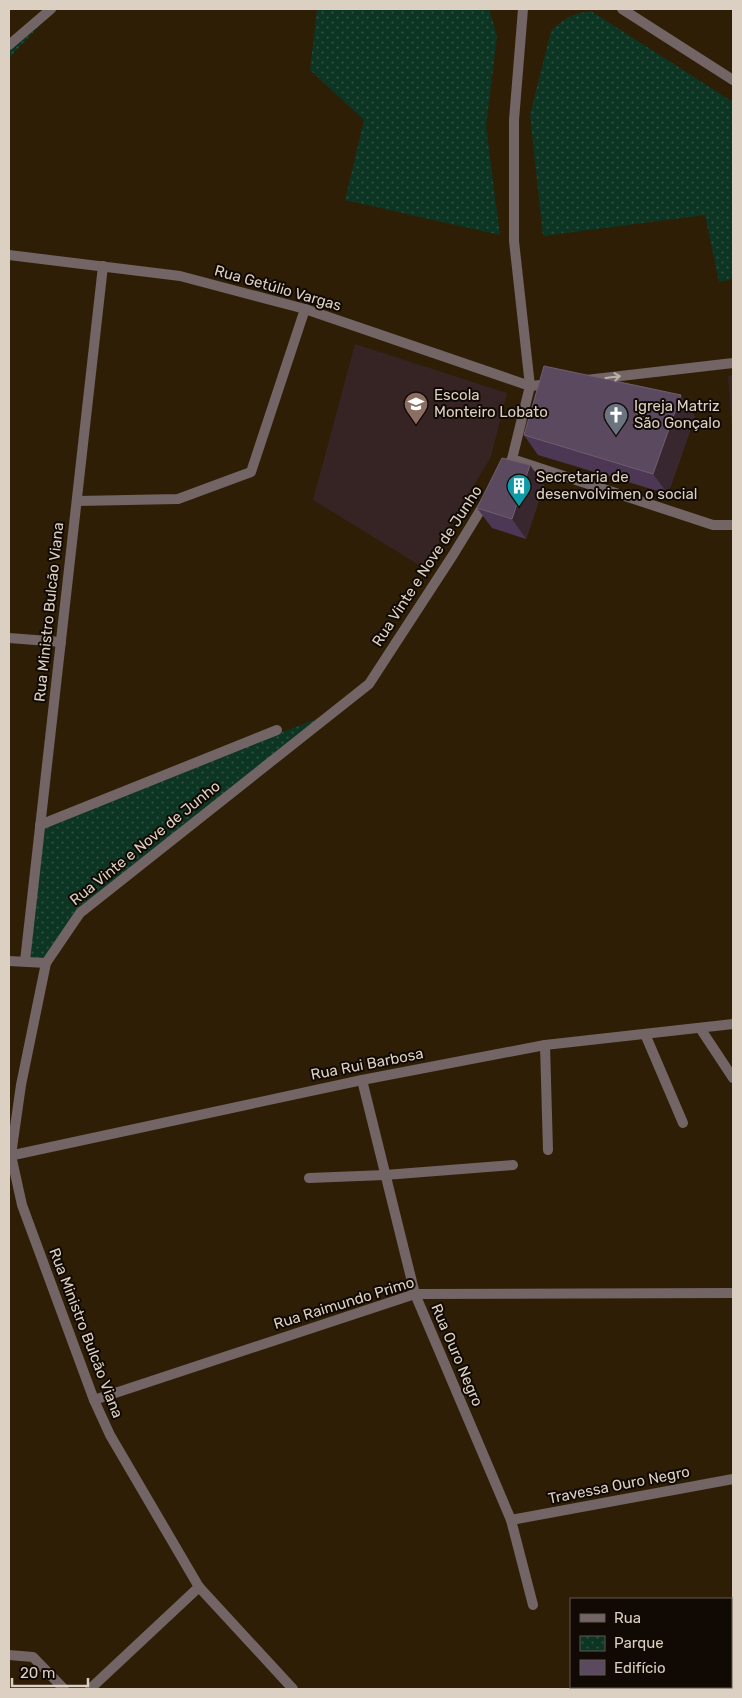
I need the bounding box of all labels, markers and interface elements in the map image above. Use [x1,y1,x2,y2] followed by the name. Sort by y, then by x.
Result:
[212,261,344,315] street label: Rua Getúlio Vargas
[605,372,621,382] one-way arrow
[434,386,548,421] place label: Escola Monteiro Lobato
[403,391,429,425] school or university icon: Escola Monteiro Lobato
[634,397,721,432] place label: Igreja Matriz São Gonçalo
[603,402,629,436] church icon: Igreja Matriz São Gonçalo
[536,468,697,503] place label: Secretaria de desenvolvimen o social
[506,473,532,507] building icon: Secretaria de desenvolvimen o social
[368,482,486,650] street label: Rua Vinte e Nove de Junho
[31,521,67,703] street label: Rua Ministro Bulcão Viana
[66,777,224,909] street label: Rua Vinte e Nove de Junho
[309,1044,425,1084] street label: Rua Rui Barbosa
[45,1245,127,1421] street label: Rua Ministro Bulcão Viana
[271,1273,417,1333] street label: Rua Raimundo Primo
[427,1301,487,1409] street label: Rua Ouro Negro
[547,1462,691,1508] street label: Travessa Ouro Negro
[570,1598,732,1688] legend
[614,1609,641,1627] text: Rua
[614,1634,664,1652] text: Parque
[12,1656,89,1688] scale bar
[614,1659,666,1677] text: Edifício
[20,1664,55,1682] text: 20 m

